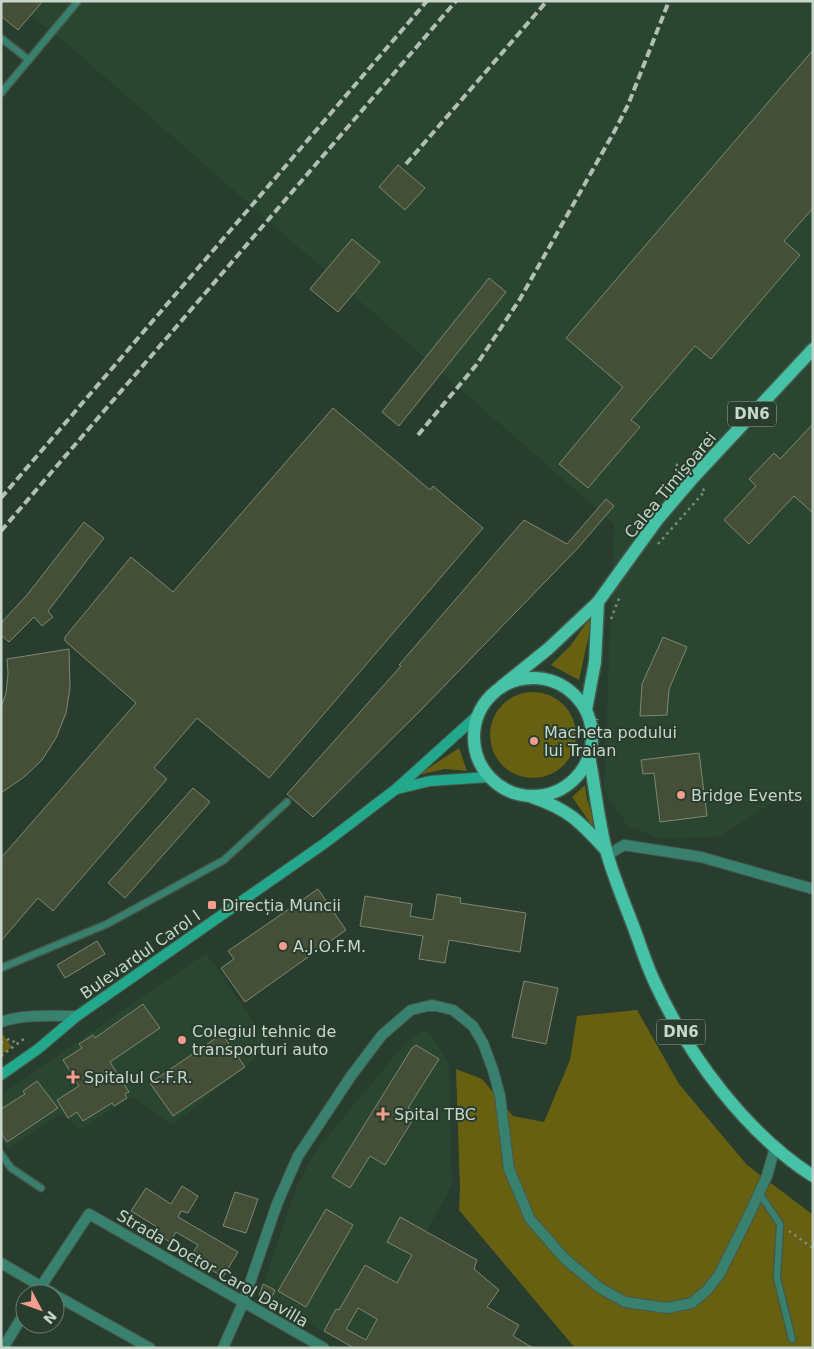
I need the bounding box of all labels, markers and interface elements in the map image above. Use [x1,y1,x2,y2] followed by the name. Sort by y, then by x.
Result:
[728,402,776,426] road number: DN6
[621,429,720,542] street label: Calea Timișoarei
[544,723,677,760] place label: Macheta podului lui Traian
[528,735,540,747] marker: Macheta podului lui Traian
[691,786,802,805] place label: Bridge Events
[675,789,687,801] marker: Bridge Events
[222,896,341,915] place label: Direcția Muncii
[206,899,218,911] marker: Direcția Muncii
[77,906,204,1003] street label: Bulevardul Carol I
[293,937,366,956] place label: A.J.O.F.M.
[277,940,289,952] marker: A.J.O.F.M.
[657,1020,705,1044] road number: DN6
[192,1022,336,1059] place label: Colegiul tehnic de transporturi auto
[176,1034,188,1046] marker: Colegiul tehnic de transporturi auto
[84,1068,193,1087] place label: Spitalul C.F.R.
[66,1070,80,1084] marker: Spitalul C.F.R.
[394,1105,476,1124] place label: Spital TBC
[376,1107,390,1121] marker: Spital TBC
[114,1206,312,1331] street label: Strada Doctor Carol Davilla
[15,1284,65,1334] north arrow
[40,1308,60,1327] text: N

